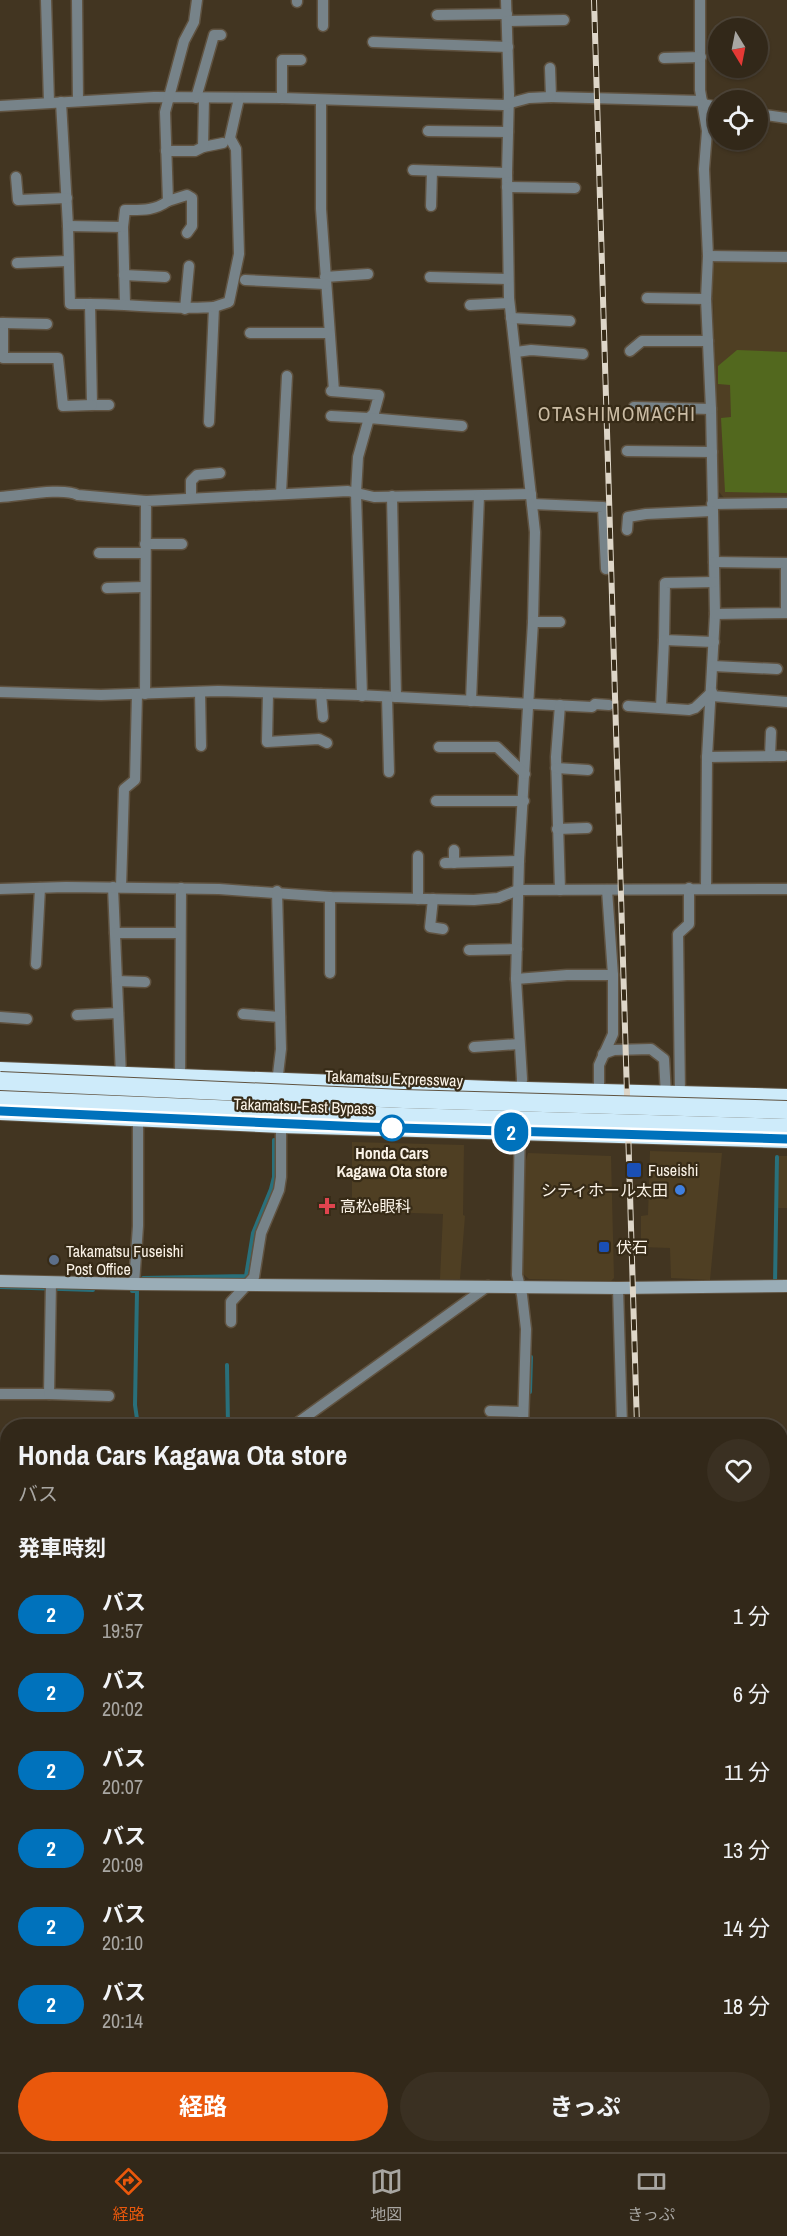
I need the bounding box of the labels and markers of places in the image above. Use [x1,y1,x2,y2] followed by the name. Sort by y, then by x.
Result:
[379,1115,405,1141] marker: Honda Cars Kagawa Ota store
[337,1142,447,1182] place label: Honda Cars Kagawa Ota store
[648,1159,698,1181] place label: Fuseishi
[625,1161,643,1179] marker: Fuseishi
[541,1179,668,1201] place label: シティホール太田
[673,1183,687,1197] marker: シティホール太田
[340,1195,411,1217] place label: 高松e眼科
[318,1197,336,1215] marker: 高松e眼科
[616,1236,648,1258] place label: 伏石
[66,1240,184,1280] place label: Takamatsu Fuseishi Post Office
[597,1240,611,1254] marker: 伏石
[47,1253,61,1267] marker: Takamatsu Fuseishi Post Office

